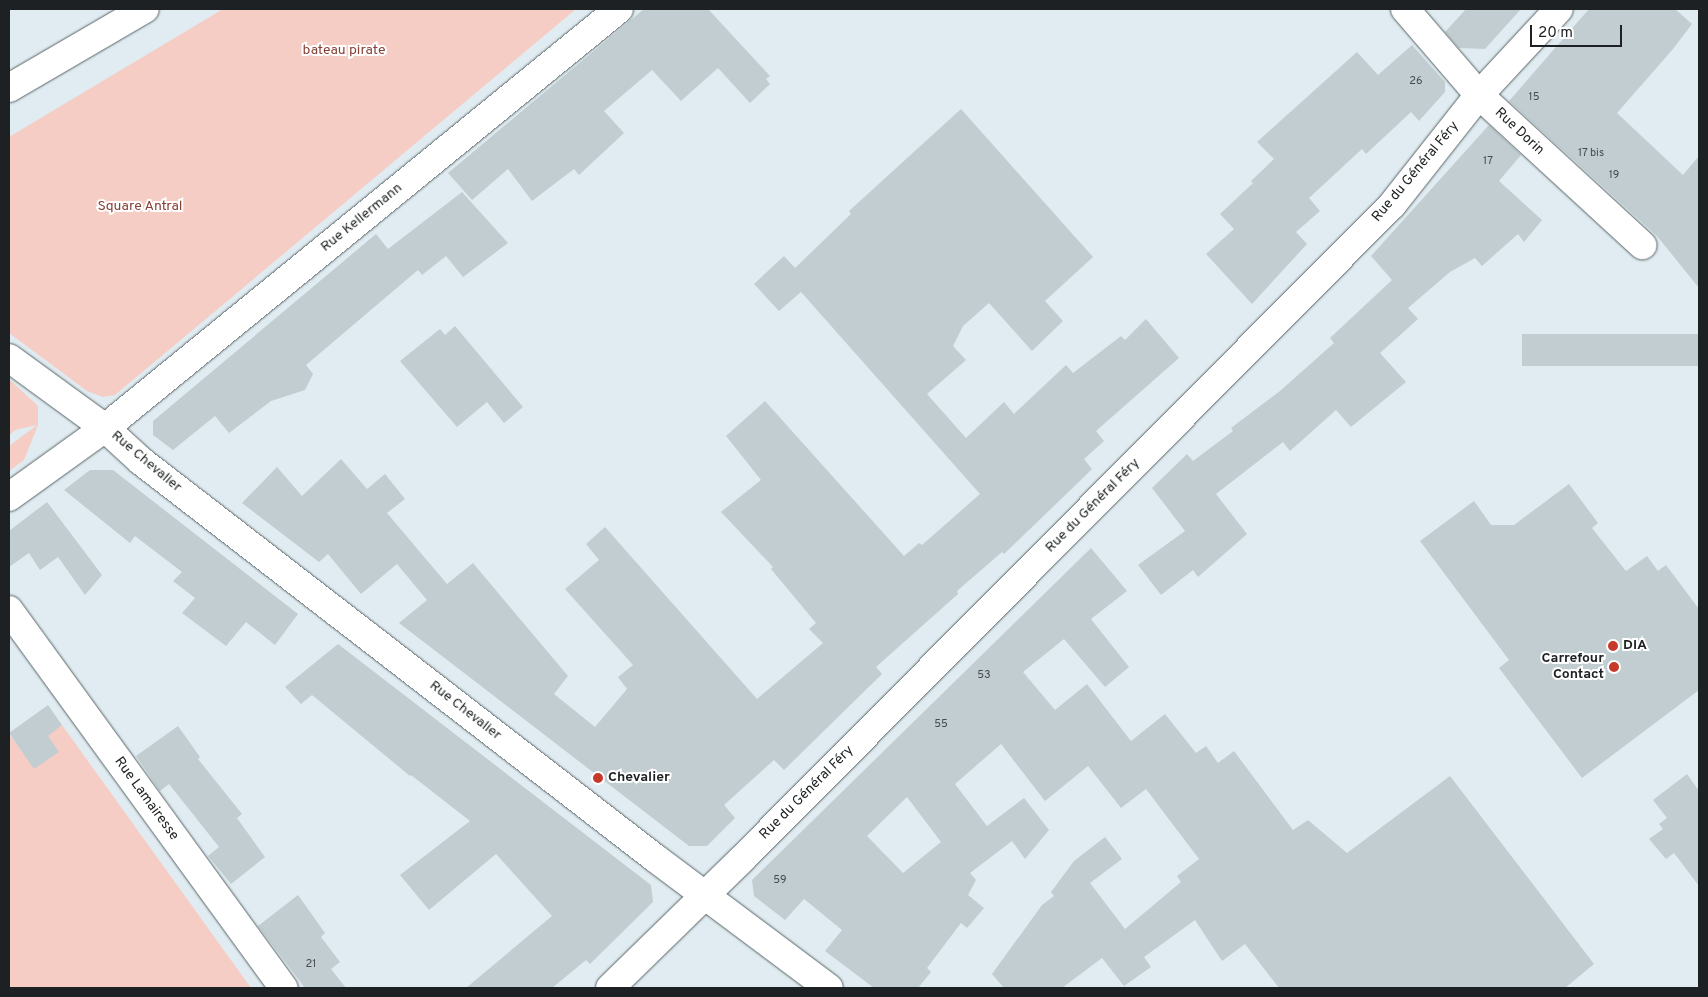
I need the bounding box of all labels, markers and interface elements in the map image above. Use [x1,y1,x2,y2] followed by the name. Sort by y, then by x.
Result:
[1533,15,1626,47] scale bar
[1538,24,1573,43] text: 20 m
[303,43,385,59] park label: bateau pirate
[1409,74,1423,88] house number: 26
[1529,90,1539,104] house number: 15
[1491,105,1547,159] street label: Rue Dorin
[1369,118,1463,226] street label: Rue du Général Féry
[1578,146,1604,160] house number: 17 bis
[1483,154,1493,168] house number: 17
[1609,168,1619,182] house number: 19
[318,180,406,256] street label: Rue Kellermann
[97,199,183,215] park label: Square Antral
[107,428,185,496] street label: Rue Chevalier
[1042,455,1144,557] street label: Rue du Général Féry
[1623,638,1647,654] place label: DIA
[1607,640,1619,652] marker: DIA
[1542,651,1604,684] place label: Carrefour Contact
[1608,661,1620,673] marker: Carrefour Contact
[977,668,991,682] house number: 53
[426,678,504,744] street label: Rue Chevalier
[934,717,948,731] house number: 55
[756,742,858,844] street label: Rue du Général Féry
[110,754,182,844] street label: Rue Lamairesse
[608,770,670,786] place label: Chevalier
[592,772,604,784] marker: Chevalier
[773,873,787,887] house number: 59
[306,957,316,971] house number: 21

